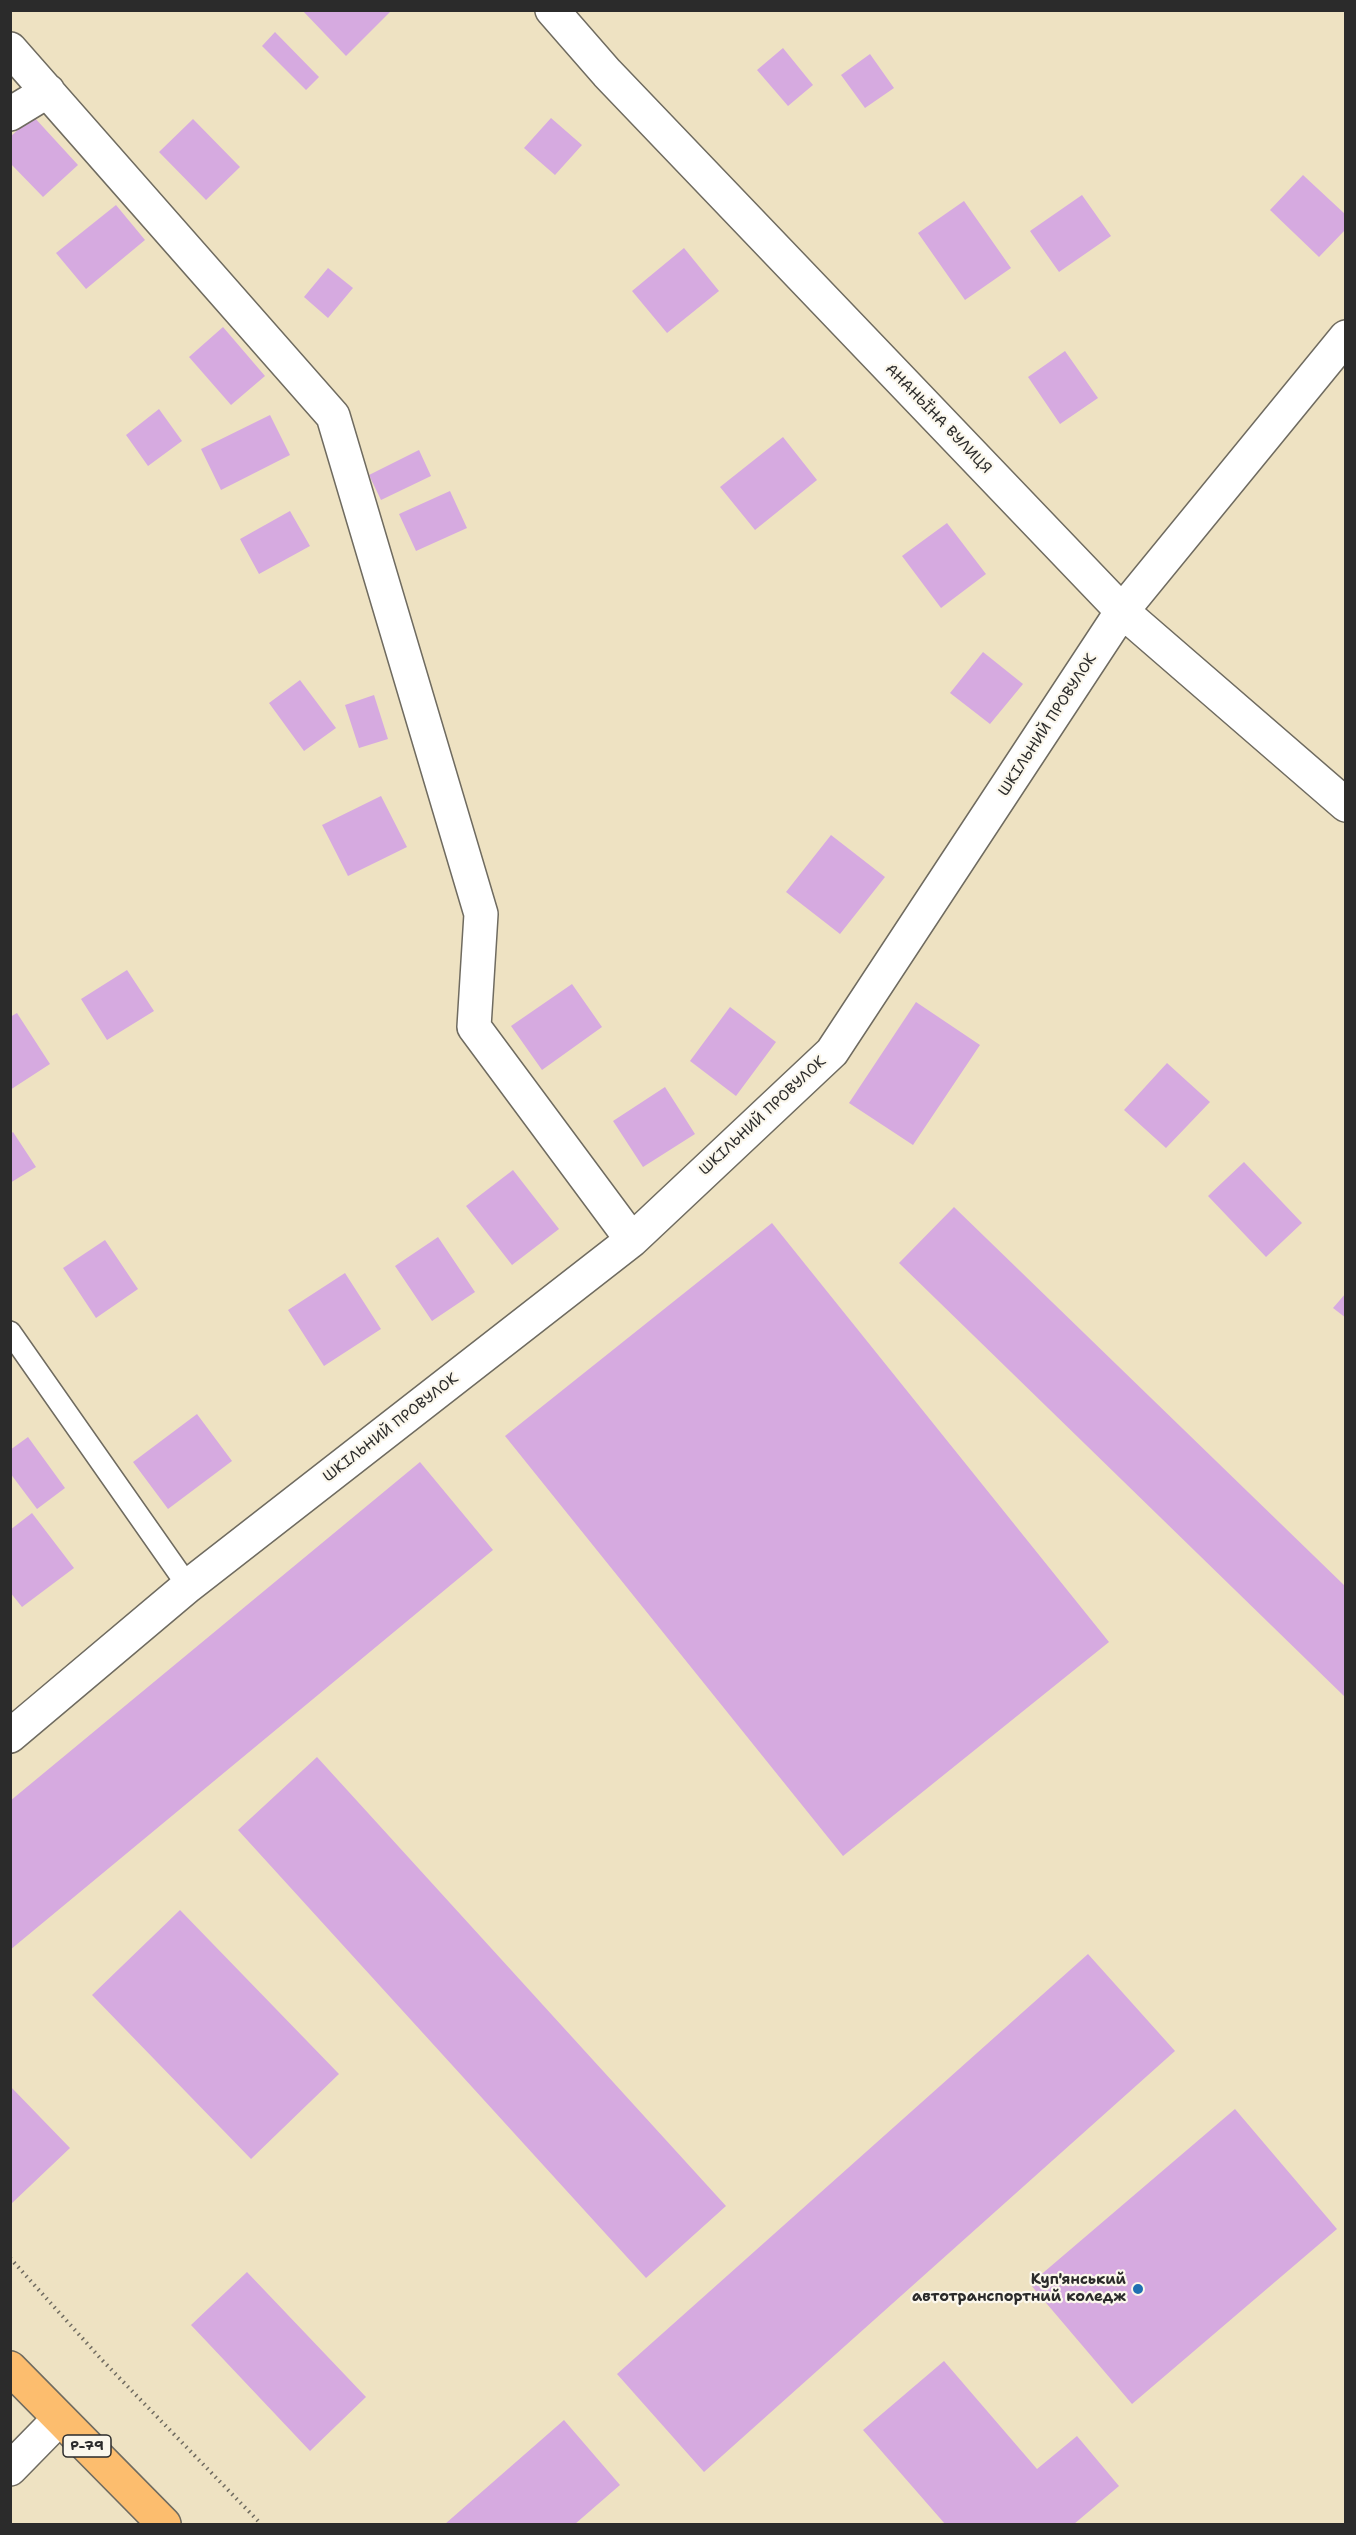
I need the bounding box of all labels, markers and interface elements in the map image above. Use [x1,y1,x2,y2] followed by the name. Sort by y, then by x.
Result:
[881,360,995,478] street label: АНАНЬЇНА ВУЛИЦЯ
[995,650,1101,800] street label: ШКІЛЬНИЙ ПРОВУЛОК
[696,1053,830,1179] street label: ШКІЛЬНИЙ ПРОВУЛОК
[320,1370,462,1486] street label: ШКІЛЬНИЙ ПРОВУЛОК
[912,2271,1126,2306] place label: Куп'янський автотранспортний коледж
[1131,2282,1145,2296] marker: Куп'янський автотранспортний коледж
[63,2435,111,2457] road number: Р-79

